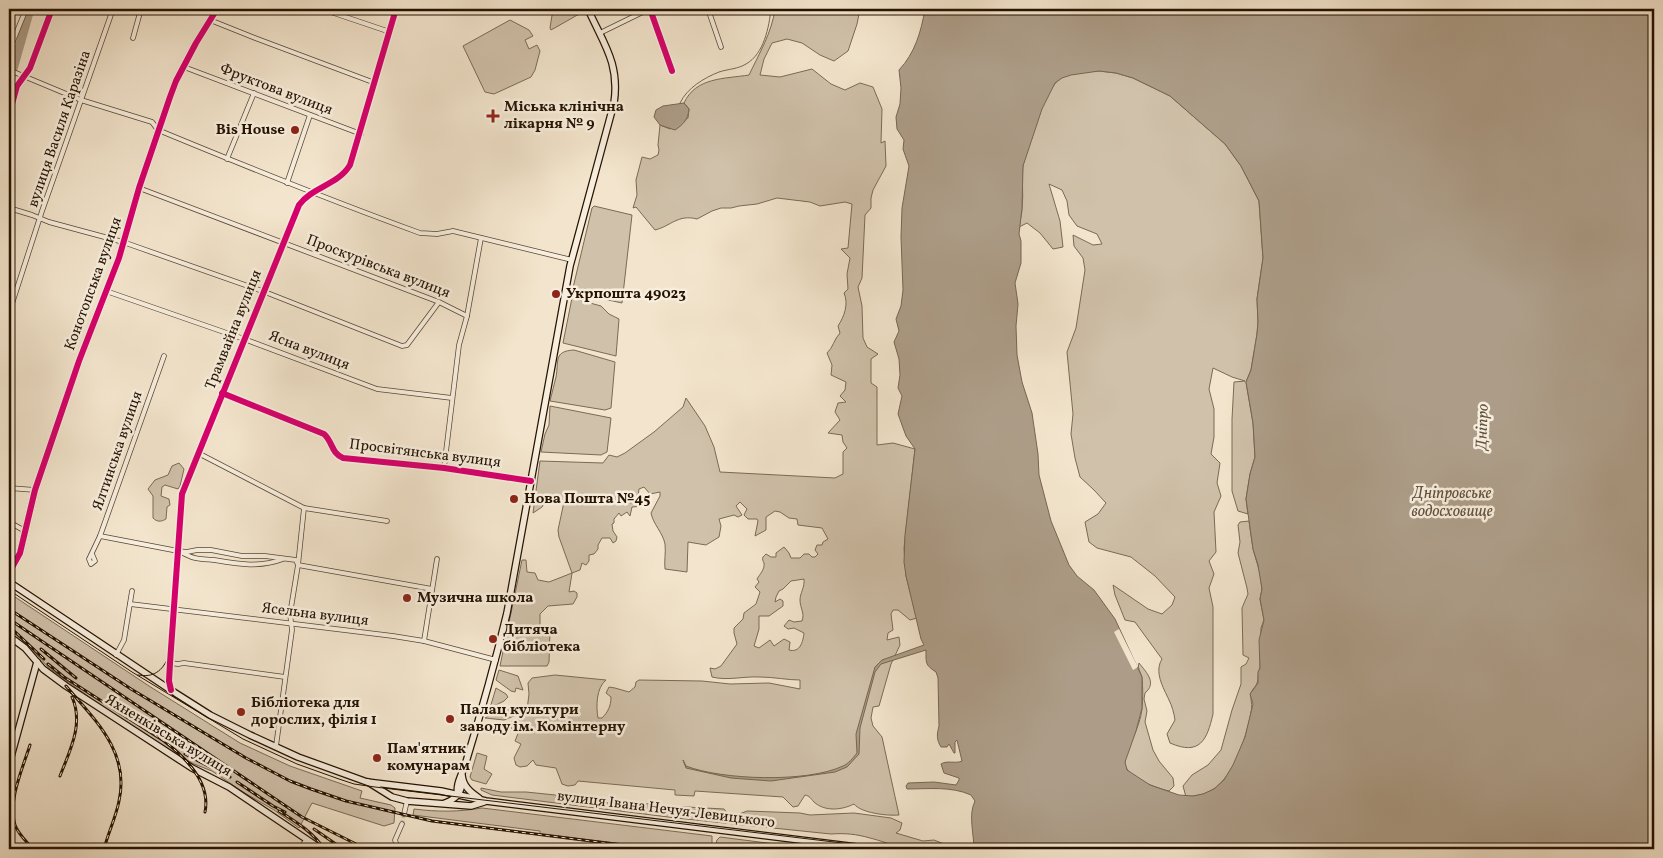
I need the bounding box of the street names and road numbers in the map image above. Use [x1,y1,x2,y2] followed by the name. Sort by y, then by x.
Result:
[23,48,97,210] street label: вулиця Василя Каразіна
[217,59,336,121] street label: Фруктова вулиця
[60,214,128,354] street label: Конотопська вулиця
[303,230,453,304] street label: Проскурівська вулиця
[200,267,268,393] street label: Трамвайна вулиця
[266,326,353,376] street label: Ясна вулиця
[88,388,148,514] street label: Ялтинська вулиця
[348,434,502,474] street label: Просвітянська вулиця
[260,598,370,632] street label: Ясельна вулиця
[101,690,236,782] street label: Яхненківська вулиця
[556,786,776,834] street label: вулиця Івана Нечуя-Левицького

